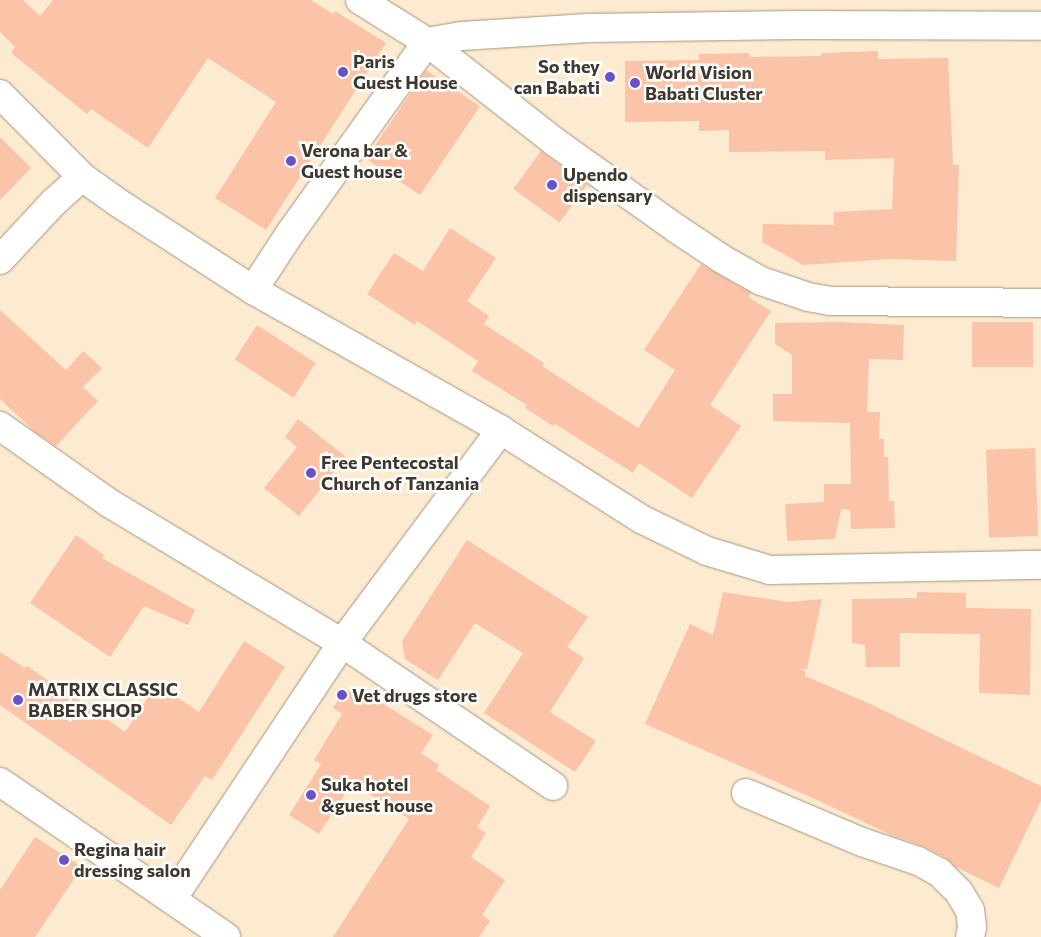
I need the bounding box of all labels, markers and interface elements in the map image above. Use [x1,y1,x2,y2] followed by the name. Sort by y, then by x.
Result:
[353,51,458,94] place label: Paris Guest House
[514,56,600,98] place label: So they can Babati
[645,62,763,104] place label: World Vision Babati Cluster
[337,66,349,78] marker: Paris Guest House
[604,71,616,83] marker: So they can Babati
[629,77,641,89] marker: World Vision Babati Cluster
[301,140,408,182] place label: Verona bar & Guest house
[285,155,297,167] marker: Verona bar & Guest house
[563,164,653,206] place label: Upendo dispensary
[545,178,559,192] marker: Upendo dispensary
[321,452,479,494] place label: Free Pentecostal Church of Tanzania
[305,467,317,479] marker: Free Pentecostal Church of Tanzania
[28,679,178,722] place label: MATRIX CLASSIC BABER SHOP
[352,684,477,706] place label: Vet drugs store
[336,689,348,701] marker: Vet drugs store
[12,694,24,706] marker: MATRIX CLASSIC BABER SHOP
[321,774,433,816] place label: Suka hotel &guest house
[305,789,317,801] marker: Suka hotel &guest house
[74,839,191,882] place label: Regina hair dressing salon
[58,854,70,866] marker: Regina hair dressing salon

